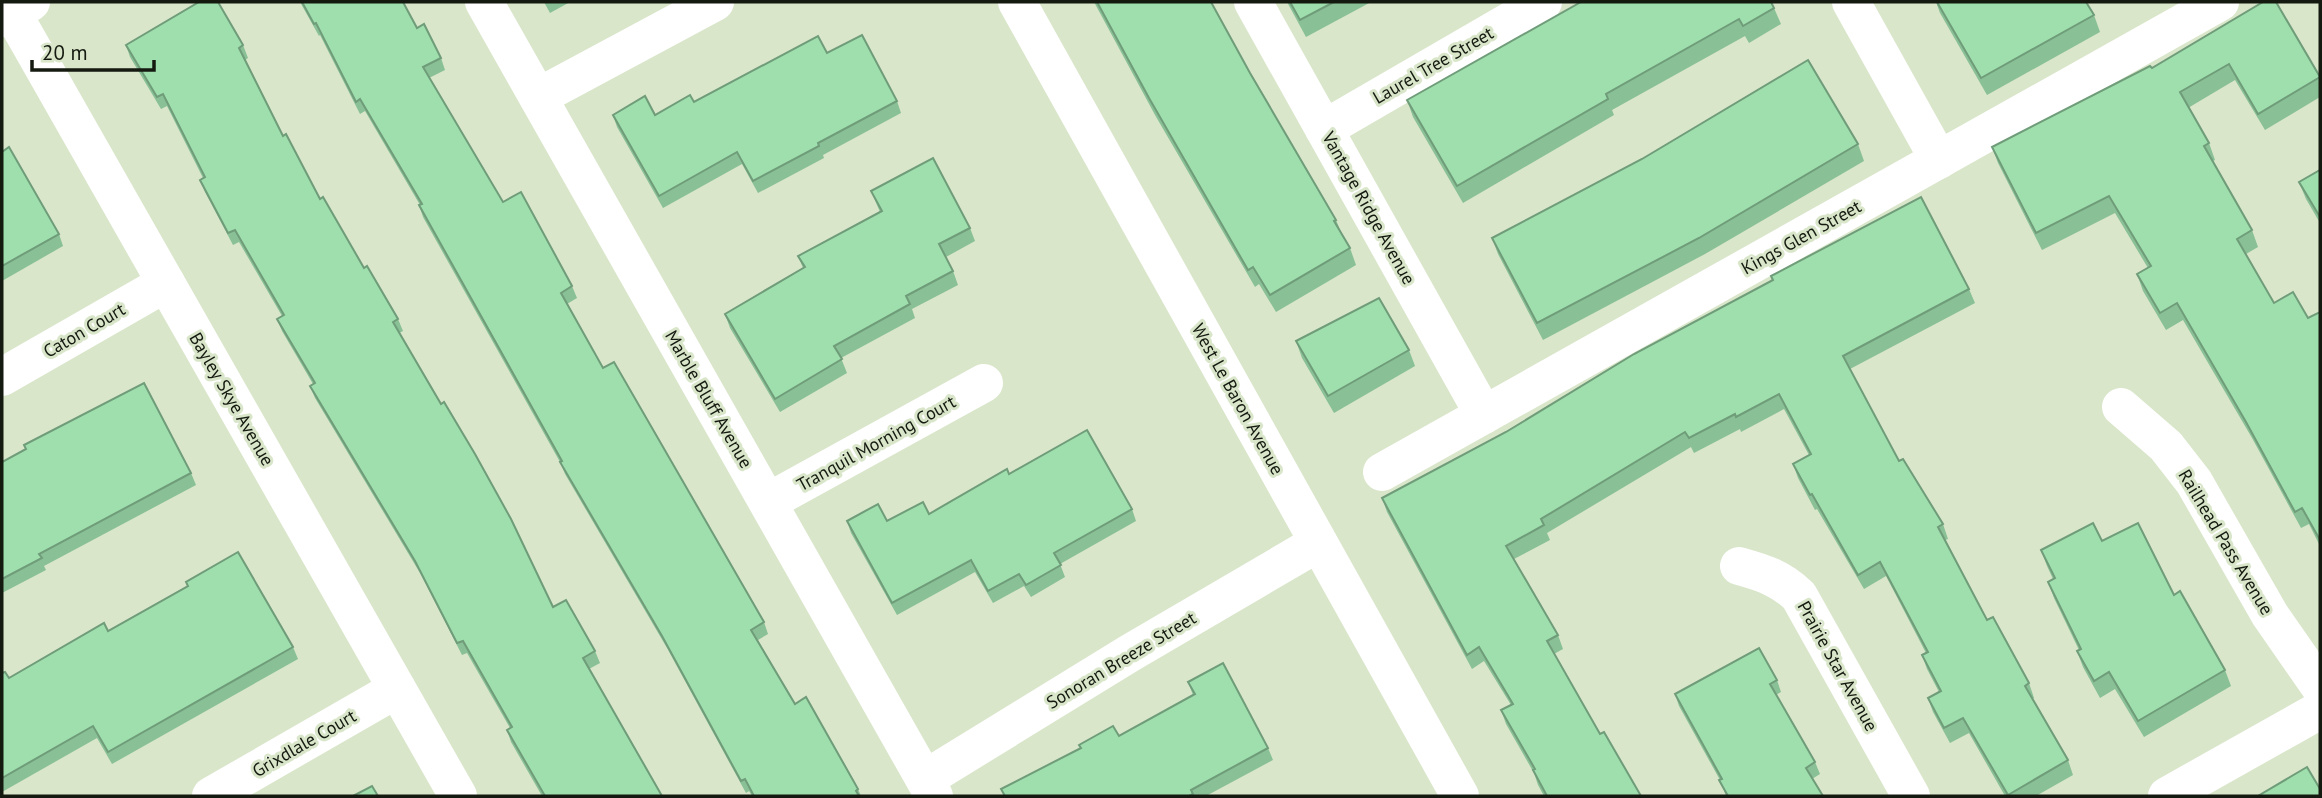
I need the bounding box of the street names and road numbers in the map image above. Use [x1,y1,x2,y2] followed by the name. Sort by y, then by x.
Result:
[1369,21,1497,109] street label: Laurel Tree Street
[1317,127,1421,288] street label: Vantage Ridge Avenue
[1737,195,1865,279] street label: Kings Glen Street
[39,297,129,363] street label: Caton Court
[1187,319,1289,479] street label: West Le Baron Avenue
[660,326,758,472] street label: Marble Bluff Avenue
[184,328,280,470] street label: Bayley Skye Avenue
[793,390,959,496] street label: Tranquil Morning Court
[2173,465,2279,619] street label: Railhead Pass Avenue
[1793,597,1883,735] street label: Prairie Star Avenue
[1042,606,1200,714] street label: Sonoran Breeze Street
[248,704,360,782] street label: Grixdlale Court

